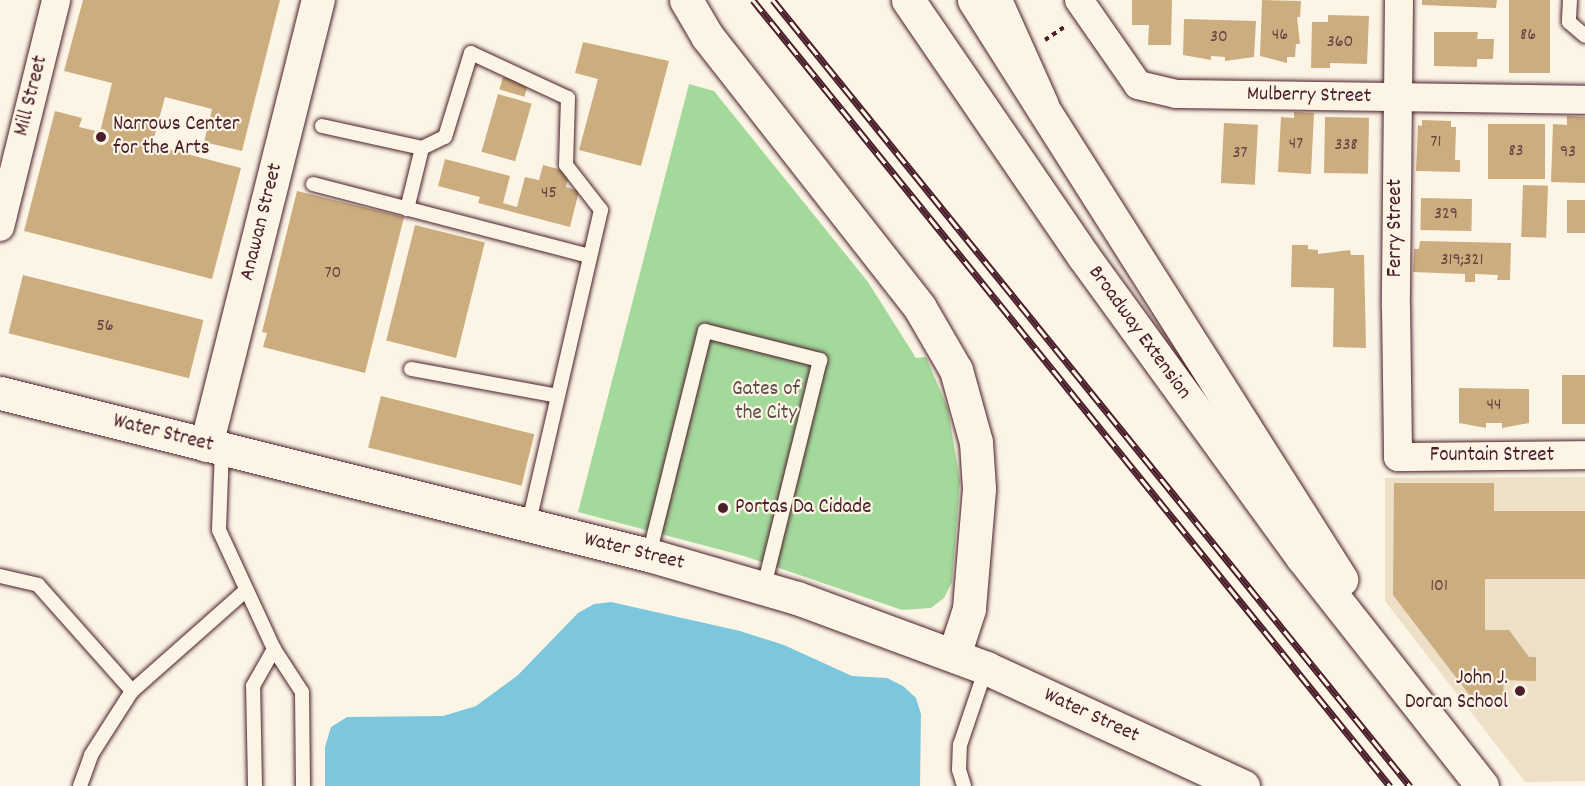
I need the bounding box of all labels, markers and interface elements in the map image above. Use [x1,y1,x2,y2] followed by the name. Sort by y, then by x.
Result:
[1272,25,1288,47] house number: 46
[1520,25,1536,47] house number: 86
[1210,27,1228,49] house number: 30
[1327,32,1353,54] house number: 360
[10,53,54,139] street label: Mill Street
[1246,82,1372,110] street label: Mulberry Street
[113,112,239,162] place label: Narrows Center for the Arts
[94,130,108,144] marker: Narrows Center for the Arts
[1431,132,1441,154] house number: 71
[1289,134,1303,156] house number: 47
[1334,135,1358,157] house number: 338
[1508,141,1524,163] house number: 83
[1560,142,1576,164] house number: 93
[1233,143,1247,165] house number: 37
[235,161,289,283] street label: Anawan Street
[1383,179,1409,277] street label: Ferry Street
[541,183,557,205] house number: 45
[1434,204,1458,226] house number: 329
[1441,250,1483,272] house number: 319;321
[1082,261,1196,405] street label: Broadway Extension
[325,263,341,285] house number: 70
[96,316,114,338] house number: 56
[732,377,800,427] park label: Gates of the City
[1487,395,1501,417] house number: 44
[110,409,216,459] street label: Water Street
[1430,443,1554,469] street label: Fountain Street
[735,495,871,521] place label: Portas Da Cidade
[716,501,730,515] marker: Portas Da Cidade
[581,527,687,577] street label: Water Street
[1430,576,1448,598] house number: 101
[1405,666,1508,716] place label: John J. Doran School
[1039,683,1143,749] street label: Water Street
[1513,684,1527,698] marker: John J. Doran School

